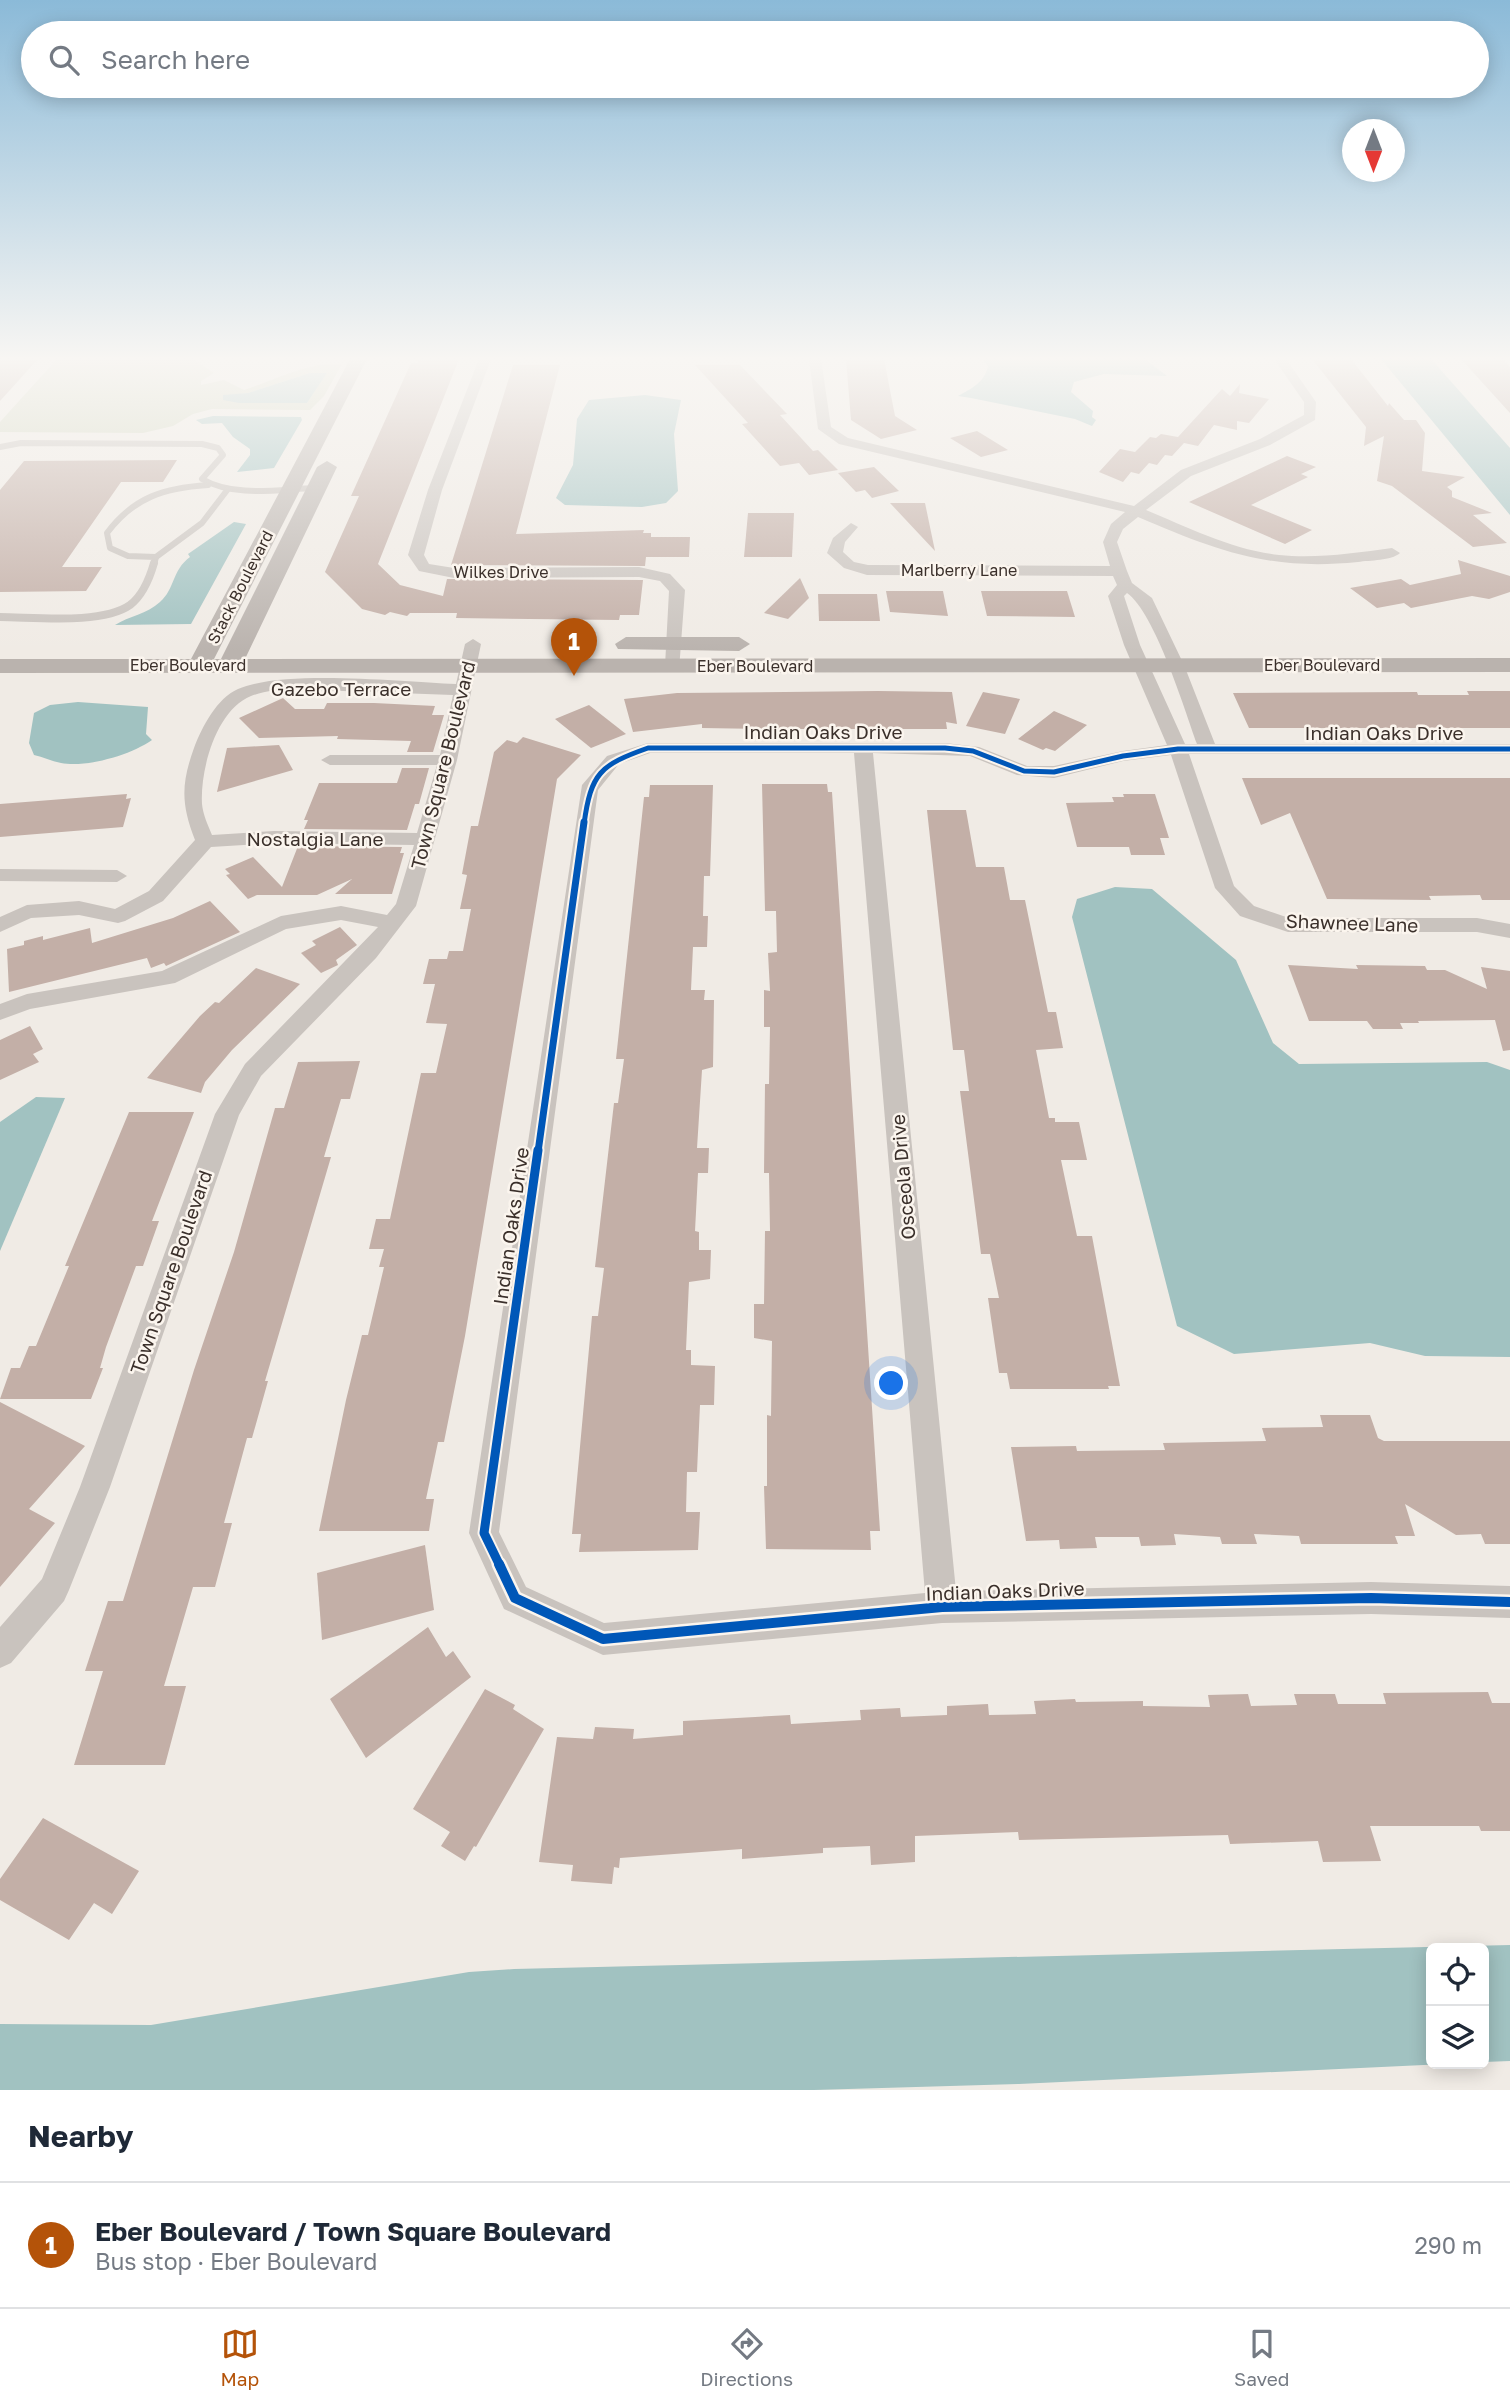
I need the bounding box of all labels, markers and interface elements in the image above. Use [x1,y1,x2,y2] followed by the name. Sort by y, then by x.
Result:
[21,21,1489,98] search box
[45,41,83,79] icon: search
[101,44,250,75] text: Search here
[1342,119,1405,182] north arrow
[203,527,277,647] street label: Stack Boulevard
[901,560,1017,580] street label: Marlberry Lane
[454,562,548,582] street label: Wilkes Drive
[551,618,597,676] pin: 1
[130,655,246,675] street label: Eber Boulevard
[1264,655,1380,675] street label: Eber Boulevard
[697,656,813,676] street label: Eber Boulevard
[405,658,480,872] street label: Town Square Boulevard
[271,677,411,700] street label: Gazebo Terrace
[743,720,903,743] street label: Indian Oaks Drive
[1304,721,1464,744] street label: Indian Oaks Drive
[247,827,383,850] street label: Nostalgia Lane
[1285,909,1419,936] street label: Shawnee Lane
[886,1113,919,1241] street label: Osceola Drive
[488,1146,533,1306] street label: Indian Oaks Drive
[125,1167,216,1377] street label: Town Square Boulevard
[874,1366,908,1400] your location
[925,1576,1085,1605] street label: Indian Oaks Drive
[1426,1943,1489,2069] map controls
[1426,1943,1489,2006] button: locate
[1426,2006,1489,2069] button: layers
[28,2118,133,2154] text: Nearby
[95,2216,611,2247] text: Eber Boulevard / Town Square Boulevard
[45,2231,57,2259] text: 1
[1414,2231,1482,2259] text: 290 m
[95,2247,377,2275] text: Bus stop · Eber Boulevard
[220,2325,259,2390] tab: Map
[700,2325,793,2390] tab: Directions
[1234,2325,1290,2390] tab: Saved

